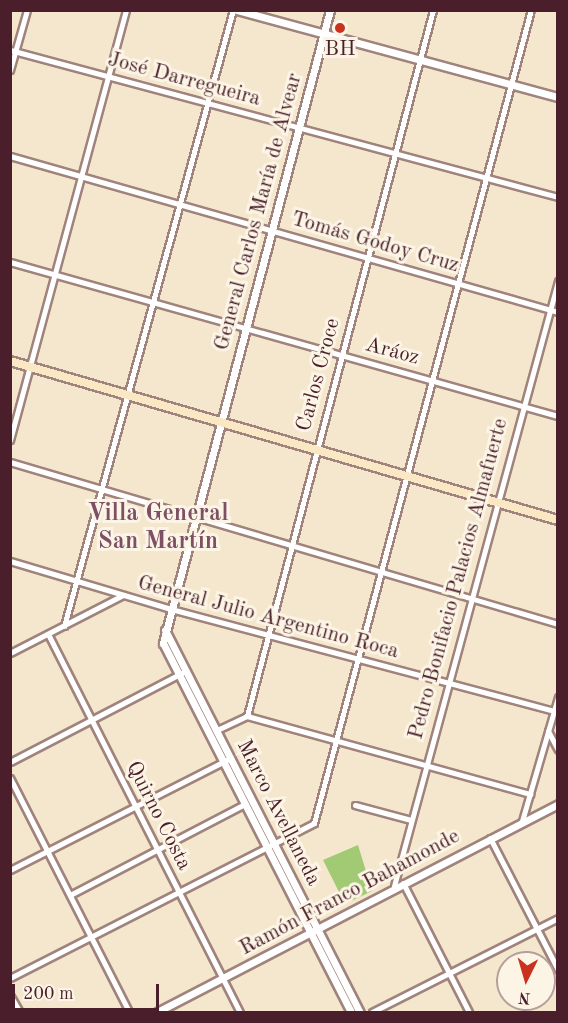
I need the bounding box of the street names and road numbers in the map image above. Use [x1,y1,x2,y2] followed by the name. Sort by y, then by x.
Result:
[105,48,263,112] street label: José Darregueira
[210,71,308,353] street label: General Carlos María de Alvear
[288,207,462,279] street label: Tomás Godoy Cruz
[292,316,346,434] street label: Carlos Croce
[362,333,422,371] street label: Aráoz
[404,416,514,742] street label: Pedro Bonifacio Palacios Almafuerte
[135,571,401,665] street label: General Julio Argentino Roca
[230,736,326,890] street label: Marco Avellaneda
[120,757,196,875] street label: Quirno Costa
[236,824,464,962] street label: Ramón Franco Bahamonde

